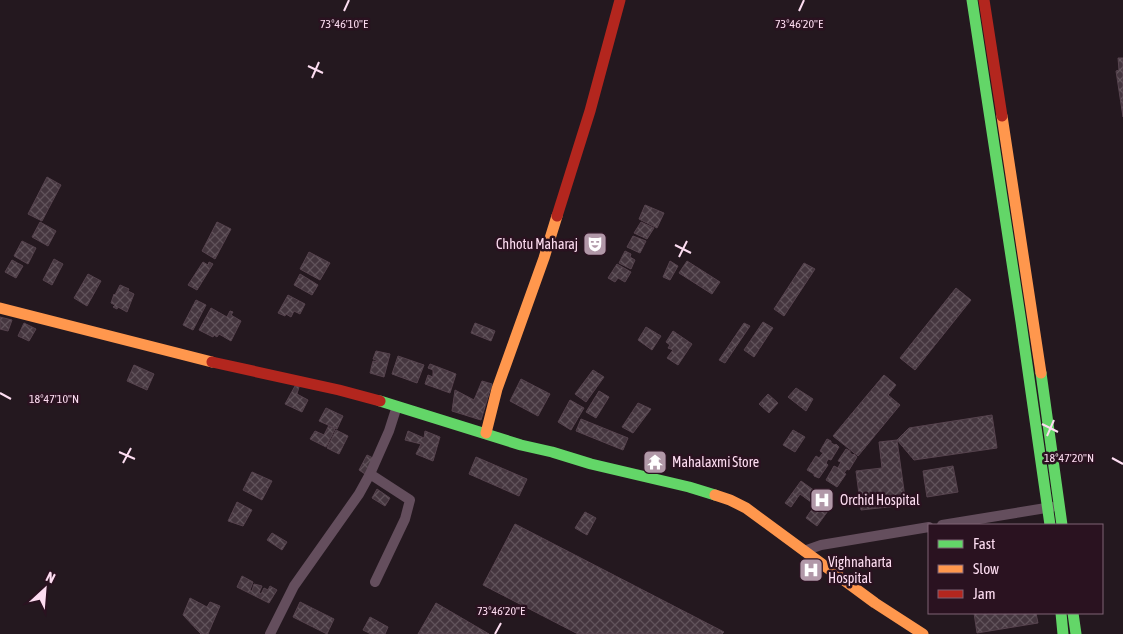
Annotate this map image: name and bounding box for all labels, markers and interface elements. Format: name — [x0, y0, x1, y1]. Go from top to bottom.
text: 73°46'10"E — [320, 17, 368, 31]
text: 73°46'20"E — [775, 17, 823, 31]
theatre icon: Chhotu Maharaj — [582, 231, 608, 257]
place label: Chhotu Maharaj — [496, 236, 578, 252]
text: 18°47'10"N — [29, 392, 79, 406]
temple icon: Mahalaxmi Store — [642, 449, 668, 475]
text: 18°47'20"N — [1044, 451, 1094, 465]
place label: Mahalaxmi Store — [672, 454, 759, 470]
hospital icon: Orchid Hospital — [809, 487, 835, 513]
place label: Orchid Hospital — [840, 492, 920, 508]
legend — [928, 524, 1103, 614]
text: Fast — [973, 535, 995, 552]
place label: Vighnaharta Hospital — [828, 554, 892, 586]
hospital icon: Vighnaharta Hospital — [798, 557, 824, 583]
text: Slow — [973, 560, 999, 577]
north arrow — [20, 564, 70, 614]
text: N — [43, 568, 58, 586]
text: Jam — [973, 585, 996, 602]
text: 73°46'20"E — [477, 604, 525, 618]

